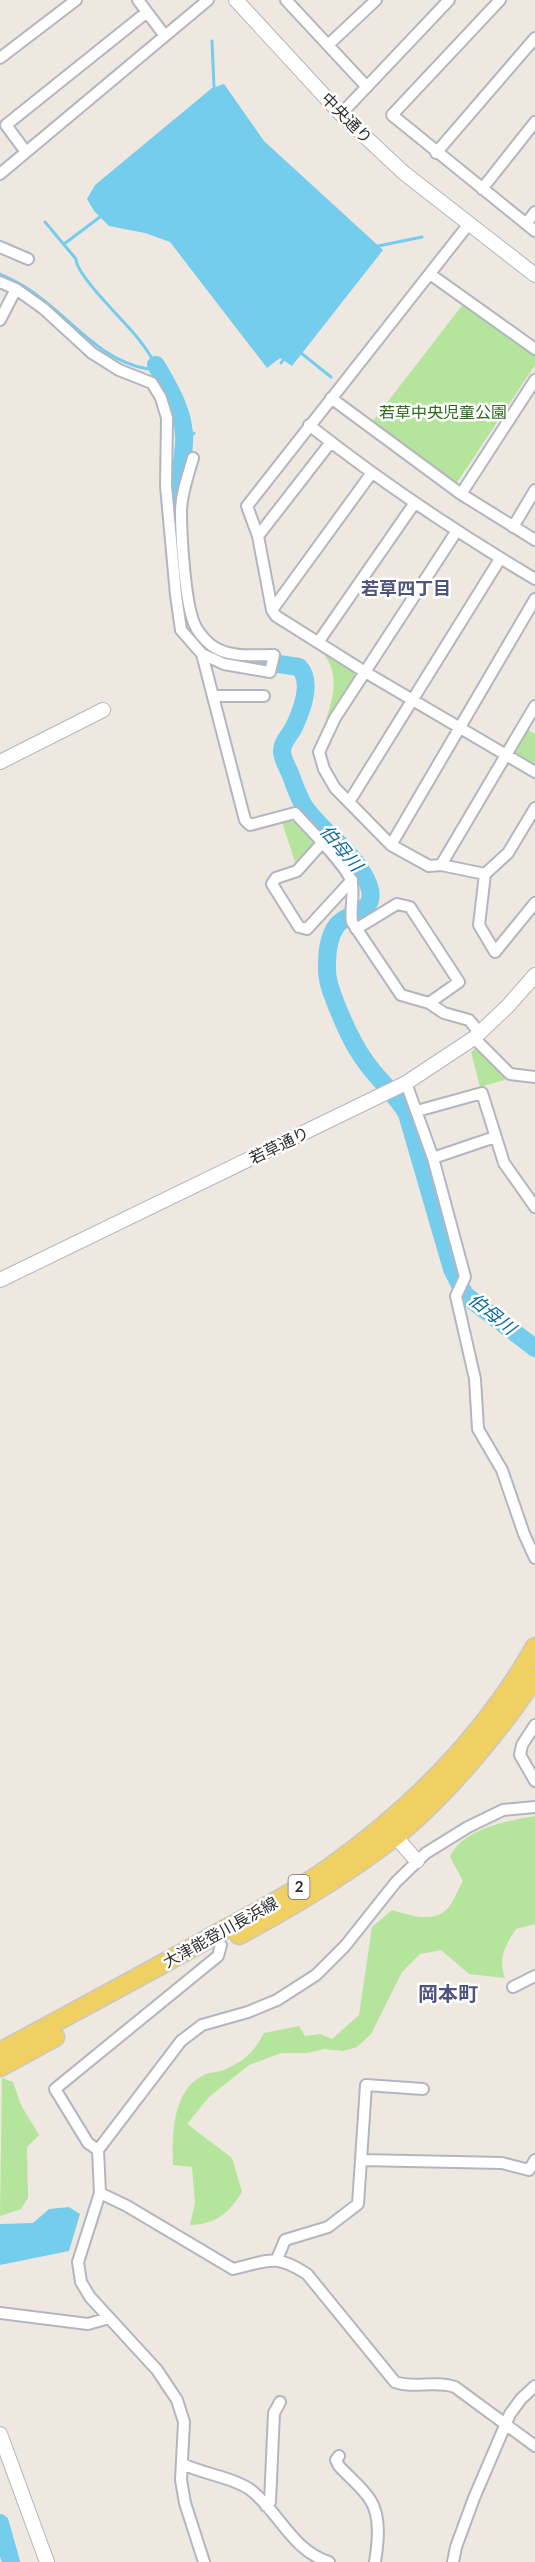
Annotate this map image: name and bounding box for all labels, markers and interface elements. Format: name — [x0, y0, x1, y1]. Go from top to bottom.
street label: 中央通り — [318, 88, 377, 147]
park label: 若草中央児童公園 — [379, 402, 507, 421]
district label: 若草四丁目 — [361, 577, 451, 599]
water label: 伯母川 — [316, 820, 369, 877]
street label: 若草通り — [246, 1122, 312, 1167]
water label: 伯母川 — [465, 1288, 522, 1340]
road number: 2 — [288, 1875, 310, 1899]
street label: 大津能登川長浜線 — [159, 1892, 280, 1971]
district label: 岡本町 — [418, 1981, 478, 2005]

